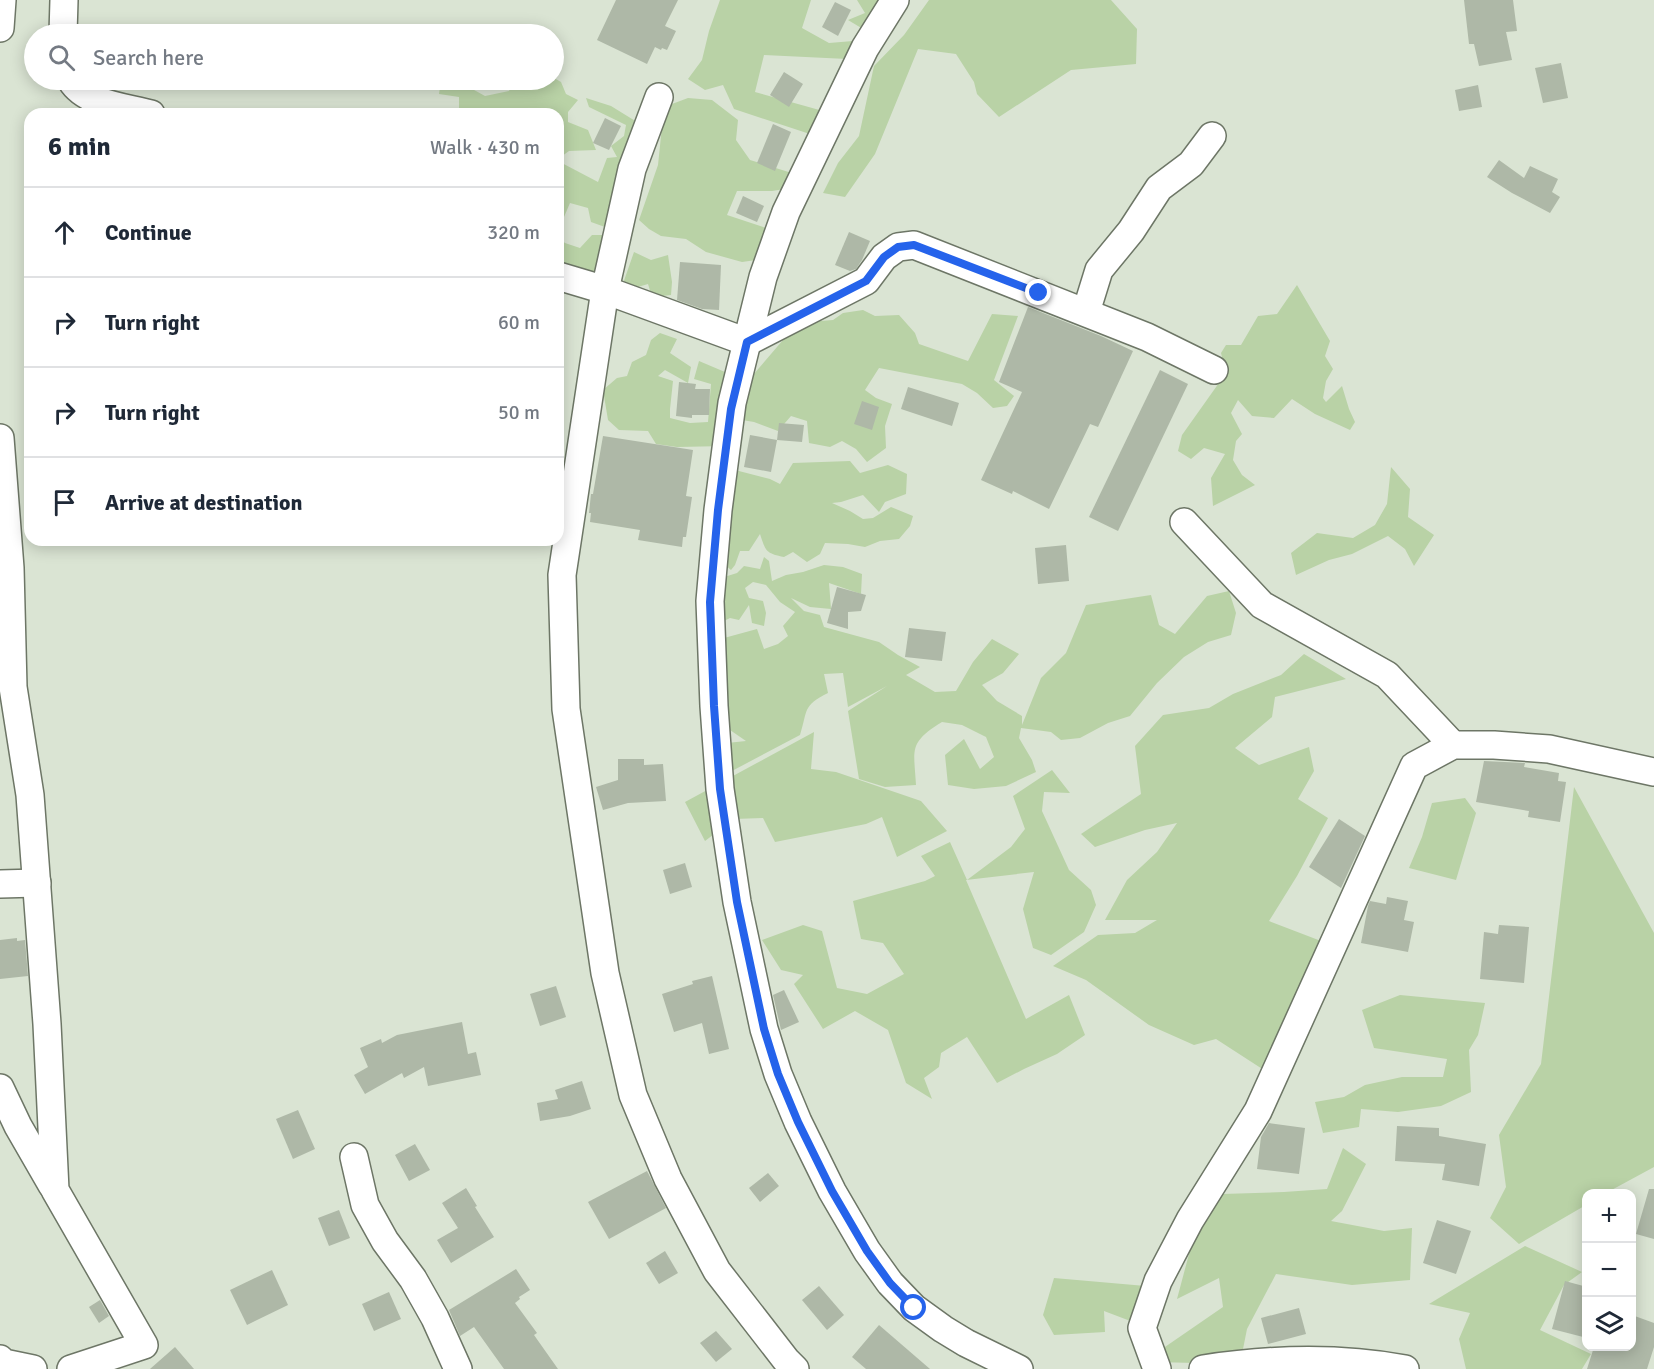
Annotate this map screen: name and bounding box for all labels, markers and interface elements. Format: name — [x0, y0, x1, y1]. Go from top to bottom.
search box — [24, 24, 564, 90]
icon: search — [45, 41, 78, 74]
text: Search here — [93, 44, 204, 71]
text: 6 min — [48, 131, 111, 163]
text: Walk · 430 m — [430, 135, 540, 160]
icon: ahead — [48, 216, 81, 249]
text: Continue — [105, 219, 192, 246]
text: 320 m — [487, 220, 540, 245]
route end — [1025, 279, 1051, 305]
icon: right — [48, 306, 81, 339]
text: Turn right — [105, 309, 200, 336]
text: 60 m — [498, 310, 540, 335]
icon: right — [48, 396, 81, 429]
text: Turn right — [105, 399, 200, 426]
text: 50 m — [498, 400, 540, 425]
icon: arrive — [48, 486, 81, 519]
text: Arrive at destination — [105, 489, 302, 516]
map controls — [1582, 1189, 1636, 1351]
button: + — [1582, 1189, 1636, 1243]
button: − — [1582, 1243, 1636, 1297]
route start — [900, 1294, 926, 1320]
button: layers — [1582, 1297, 1636, 1351]

